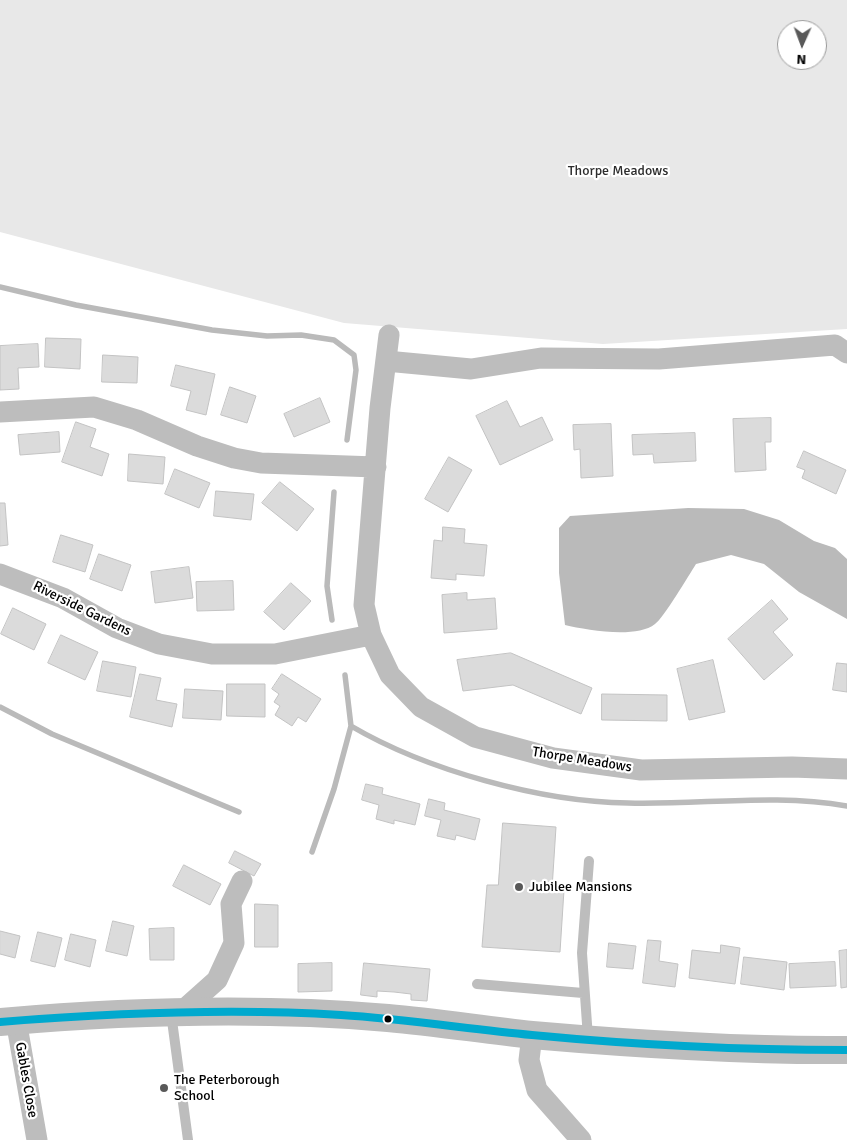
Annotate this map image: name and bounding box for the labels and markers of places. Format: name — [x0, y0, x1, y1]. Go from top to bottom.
place label: Jubilee Mansions — [529, 879, 632, 895]
marker: Jubilee Mansions — [513, 881, 525, 893]
unlabelled marker — [383, 1014, 393, 1024]
place label: The Peterborough School — [174, 1072, 280, 1104]
marker: The Peterborough School — [158, 1082, 170, 1094]

